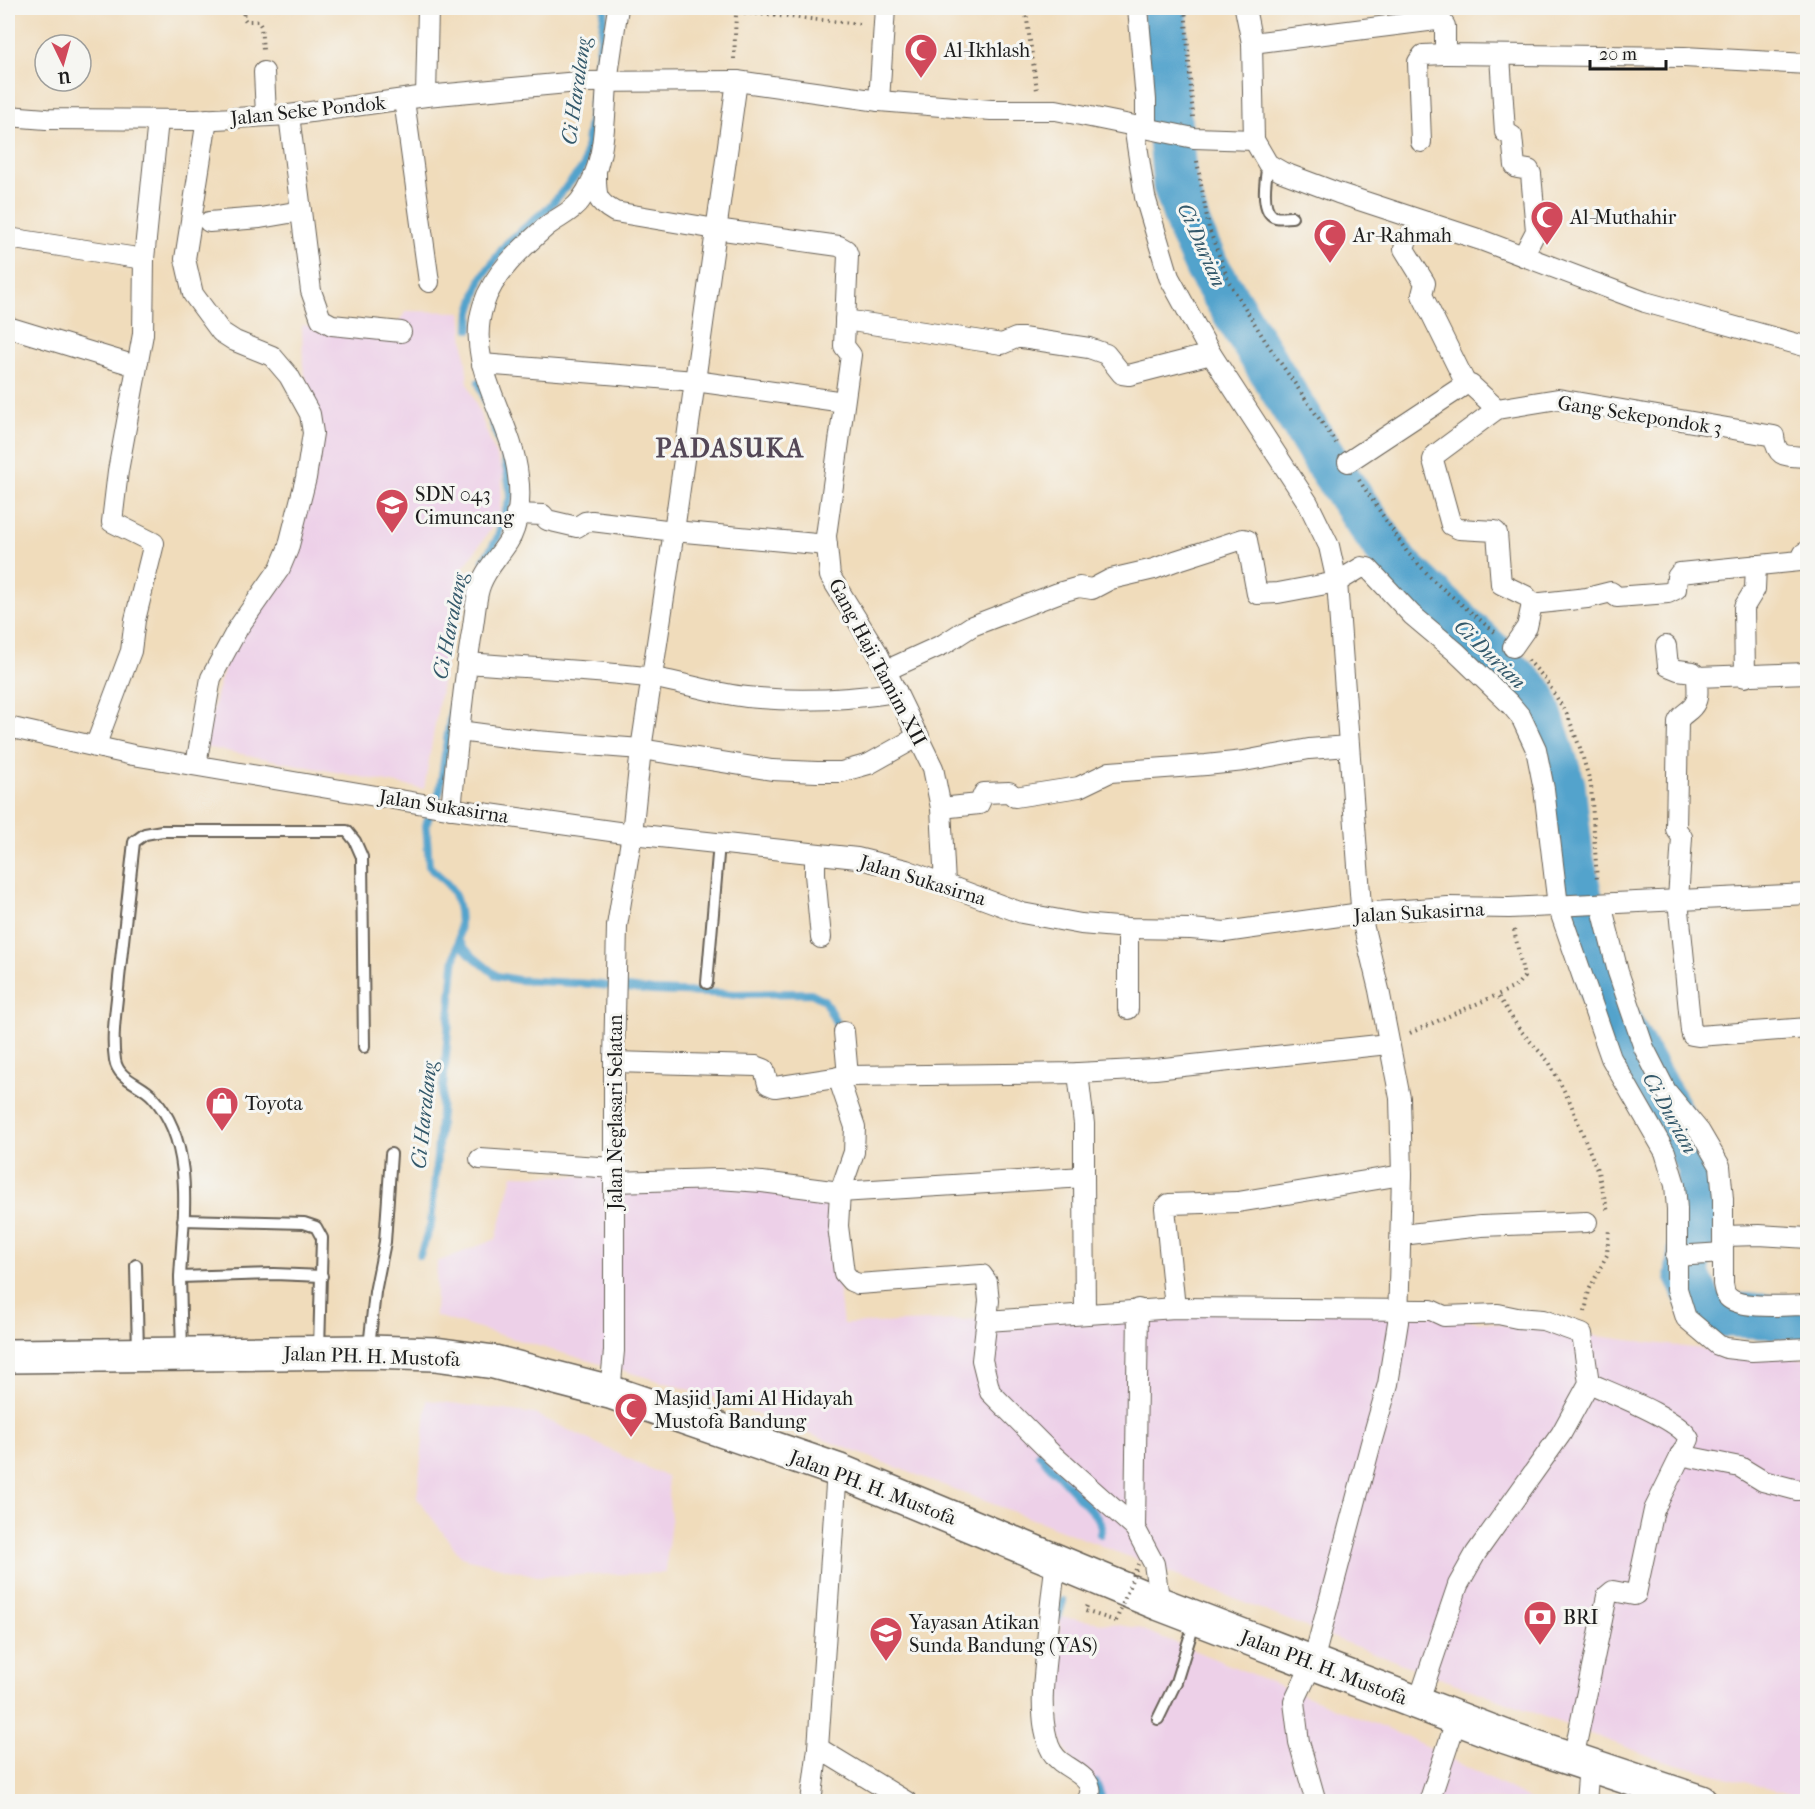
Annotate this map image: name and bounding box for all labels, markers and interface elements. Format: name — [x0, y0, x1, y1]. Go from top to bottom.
mosque icon: Al-Ikhlash — [903, 32, 939, 79]
north arrow — [33, 33, 93, 93]
scale bar — [1590, 33, 1666, 71]
water label: Ci Haralang — [557, 35, 596, 146]
place label: Al-Ikhlash — [943, 39, 1031, 62]
text: 20 m — [1599, 44, 1637, 65]
text: U — [57, 67, 72, 87]
street label: Jalan Seke Pondok — [227, 91, 387, 130]
water label: Ci Durian — [1173, 199, 1231, 291]
mosque icon: Al-Muthahir — [1529, 199, 1565, 246]
place label: Al-Muthahir — [1569, 206, 1677, 229]
mosque icon: Ar-Rahmah — [1312, 217, 1348, 264]
place label: Ar-Rahmah — [1352, 224, 1453, 247]
street label: Gang Sekepondok 3 — [1556, 391, 1724, 440]
district label: PADASUKA — [655, 433, 805, 464]
place label: SDN 043 Cimuncang — [415, 483, 514, 529]
school or university icon: SDN 043 Cimuncang — [374, 487, 410, 534]
water label: Ci Haralang — [428, 570, 472, 681]
street label: Gang Haji Tamim XII — [824, 575, 931, 750]
water label: Ci Durian — [1449, 614, 1531, 694]
street label: Jalan Sukasirna — [376, 785, 511, 828]
street label: Jalan Sukasirna — [855, 850, 989, 911]
street label: Jalan Sukasirna — [1351, 898, 1486, 928]
street label: Jalan Neglasari Selatan — [604, 1014, 627, 1212]
water label: Ci Haralang — [406, 1059, 442, 1170]
water label: Ci Durian — [1638, 1068, 1702, 1158]
shop icon: Toyota — [204, 1085, 240, 1132]
place label: Toyota — [245, 1092, 304, 1115]
street label: Jalan PH. H. Mustofa — [281, 1342, 461, 1371]
place label: Masjid Jami Al Hidayah Mustofa Bandung — [654, 1387, 854, 1433]
mosque icon: Masjid Jami Al Hidayah Mustofa Bandung — [613, 1391, 649, 1438]
street label: Jalan PH. H. Mustofa — [784, 1444, 960, 1530]
bank icon: BRI — [1522, 1599, 1558, 1646]
place label: BRI — [1563, 1606, 1598, 1629]
place label: Yayasan Atikan Sunda Bandung (YAS) — [908, 1611, 1098, 1657]
school or university icon: Yayasan Atikan Sunda Bandung (YAS) — [868, 1615, 904, 1662]
street label: Jalan PH. H. Mustofa — [1235, 1624, 1411, 1710]

